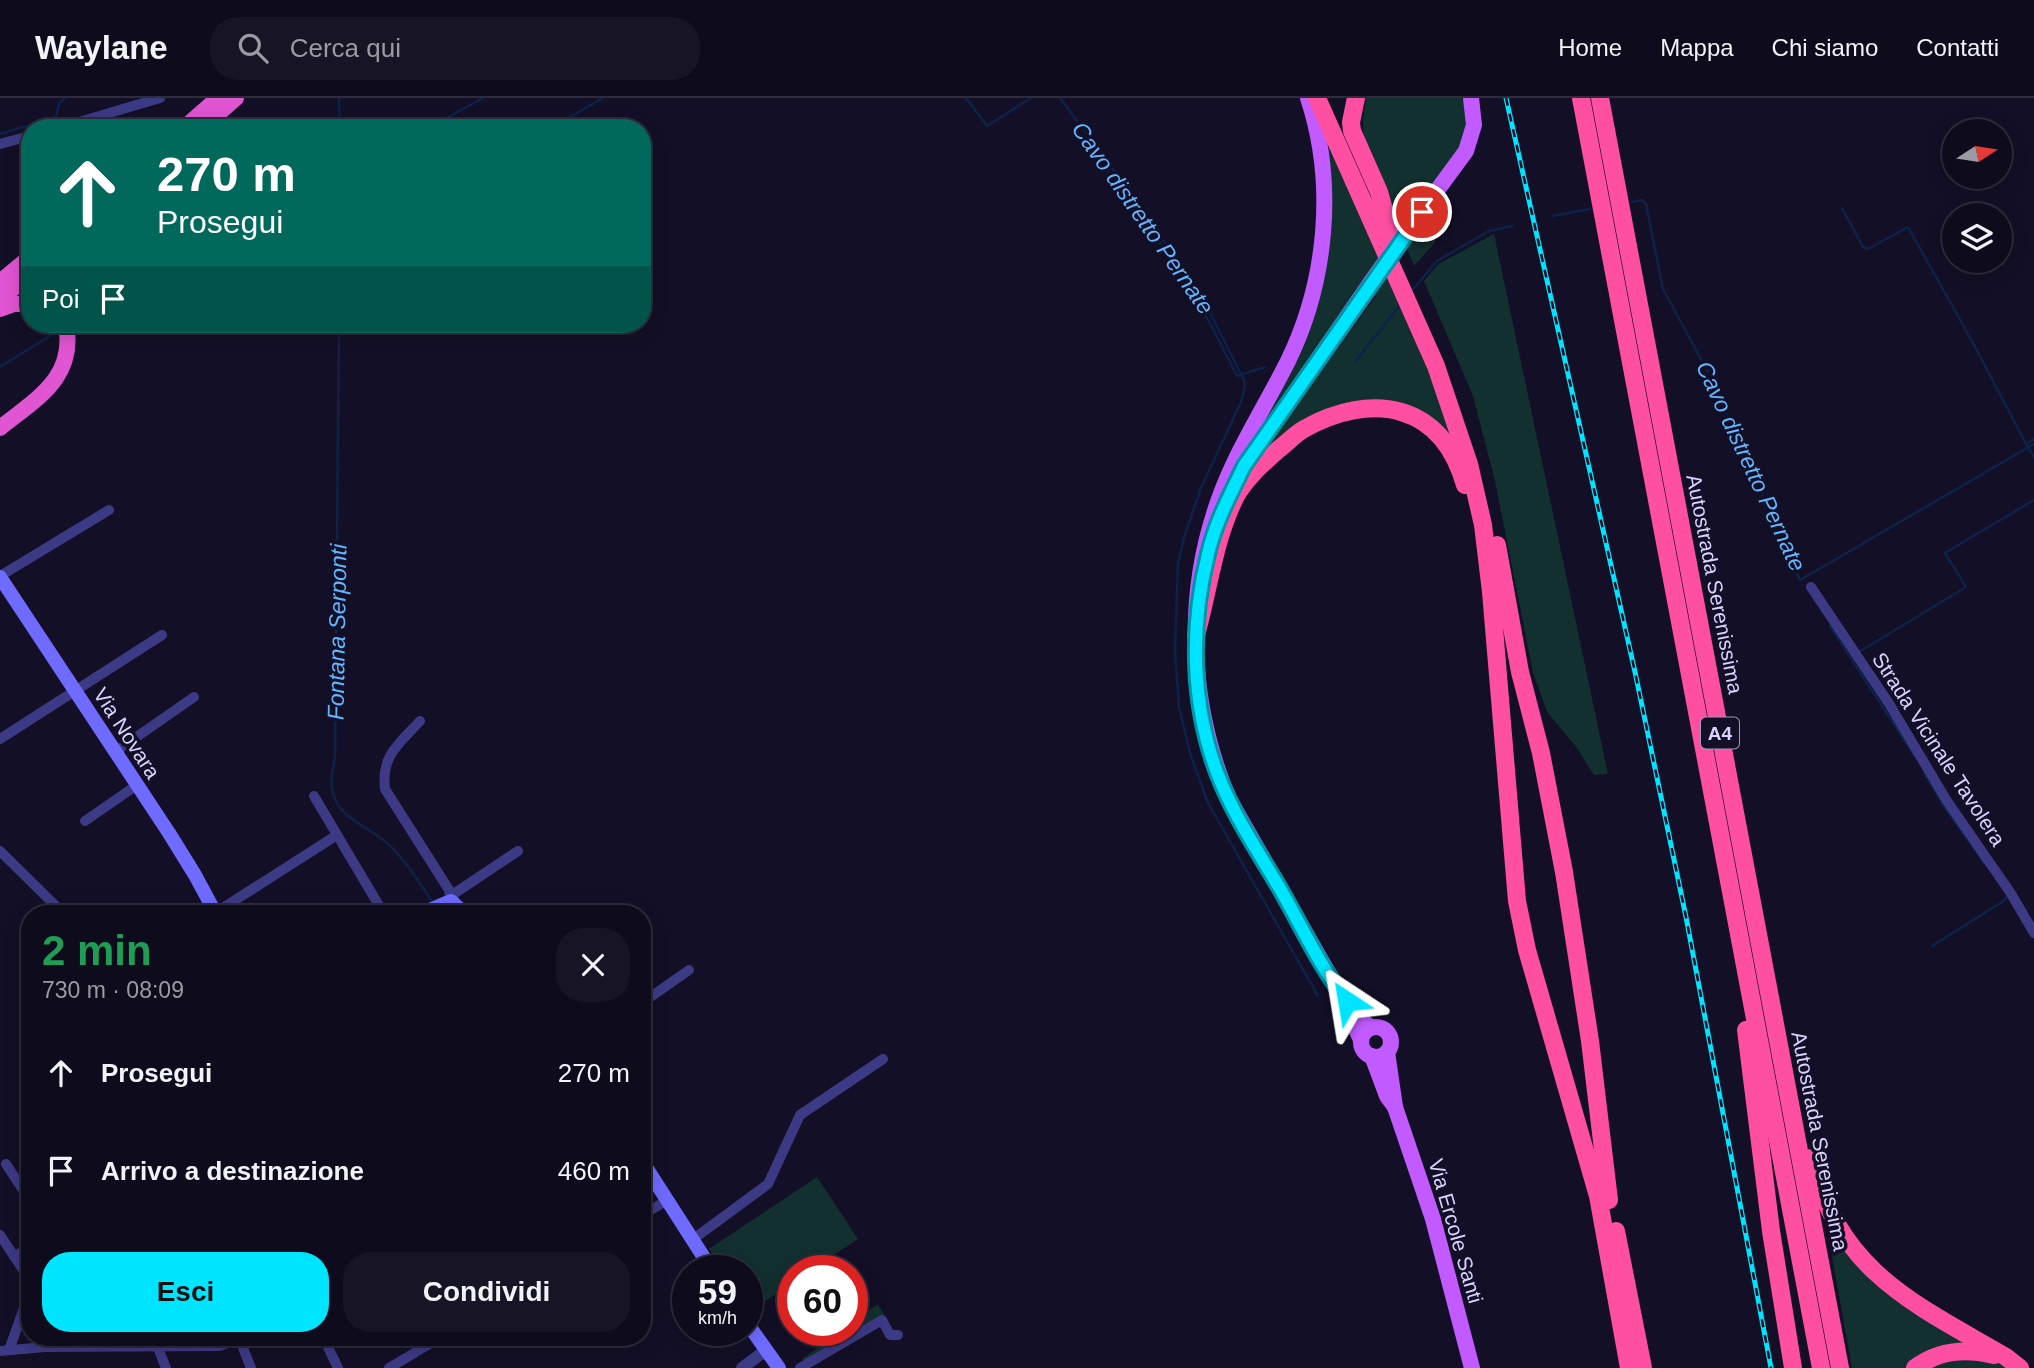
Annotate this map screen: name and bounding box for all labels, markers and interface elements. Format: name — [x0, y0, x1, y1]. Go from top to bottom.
search box — [210, 17, 700, 80]
text: Waylane — [35, 29, 168, 66]
icon: search — [234, 29, 272, 67]
text: Cerca qui — [290, 33, 401, 63]
text: Home — [1558, 34, 1622, 61]
text: Mappa — [1660, 34, 1734, 61]
text: Chi siamo — [1772, 34, 1878, 61]
text: Contatti — [1916, 34, 1999, 61]
water label: Cavo distretto Pernate — [1067, 117, 1219, 319]
north arrow — [1942, 119, 2012, 189]
map controls — [1942, 119, 2012, 273]
icon: ahead — [42, 147, 133, 238]
text: 270 m — [157, 147, 296, 201]
pin — [1392, 182, 1452, 242]
icon: arrive — [1403, 193, 1441, 231]
button: layers — [1942, 203, 2012, 273]
text: Prosegui — [157, 204, 283, 240]
icon: arrive — [94, 280, 132, 318]
text: Poi — [42, 284, 80, 314]
water label: Cavo distretto Pernate — [1691, 357, 1811, 575]
street label: Autostrada Serenissima — [1682, 472, 1748, 696]
water label: Fontana Serponti — [322, 543, 352, 720]
street label: Strada Vicinale Tavolera — [1868, 648, 2010, 850]
street label: Via Novara — [89, 683, 165, 783]
road number: A4 — [1701, 718, 1739, 748]
text: 2 min — [42, 927, 152, 974]
button: close — [556, 928, 630, 1002]
position arrow — [1310, 964, 1384, 1038]
text: 730 m · 08:09 — [42, 977, 184, 1003]
street label: Autostrada Serenissima — [1787, 1029, 1853, 1253]
icon: ahead — [42, 1054, 80, 1092]
text: Prosegui — [101, 1058, 212, 1088]
text: 270 m — [558, 1058, 630, 1088]
icon: arrive — [42, 1152, 80, 1190]
text: Arrivo a destinazione — [101, 1156, 364, 1186]
text: 460 m — [558, 1156, 630, 1186]
street label: Via Ercole Santi — [1424, 1156, 1488, 1306]
button: Esci — [42, 1252, 329, 1332]
button: Condividi — [343, 1252, 630, 1332]
speed limit sign: 60 — [777, 1255, 868, 1346]
text: 59 — [698, 1272, 737, 1311]
text: km/h — [698, 1308, 737, 1328]

